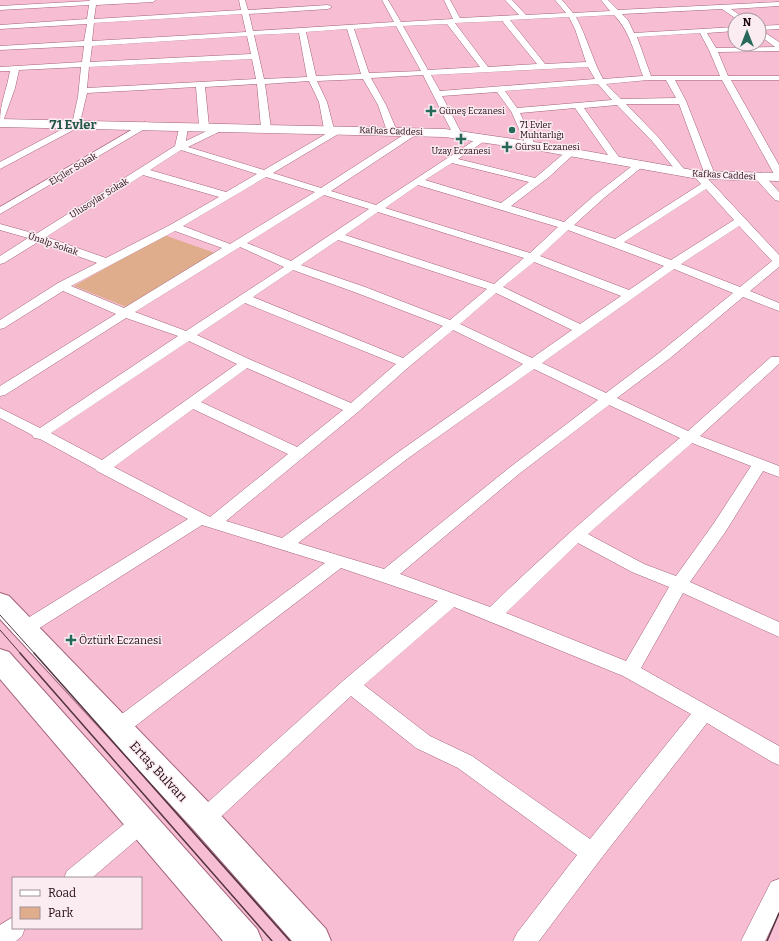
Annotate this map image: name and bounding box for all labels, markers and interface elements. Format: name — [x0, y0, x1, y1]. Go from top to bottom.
north arrow — [727, 12, 767, 52]
text: N — [743, 16, 752, 29]
marker: Güneş Eczanesi — [426, 106, 436, 116]
place label: Güneş Eczanesi — [439, 106, 505, 116]
district label: 71 Evler — [49, 117, 97, 132]
place label: 71 Evler Muhtarlığı — [520, 120, 564, 140]
street label: Kafkas Caddesi — [359, 125, 423, 137]
marker: 71 Evler Muhtarlığı — [507, 125, 517, 135]
marker: Uzay Eczanesi — [456, 134, 466, 144]
marker: Gürsu Eczanesi — [502, 142, 512, 152]
place label: Gürsu Eczanesi — [515, 142, 580, 152]
place label: Uzay Eczanesi — [431, 146, 491, 156]
street label: Elçiler Sokak — [47, 150, 99, 187]
street label: Kafkas Caddesi — [692, 168, 756, 182]
street label: Ulusoylar Sokak — [68, 175, 131, 220]
street label: Ünalp Sokak — [27, 231, 80, 258]
place label: Öztürk Eczanesi — [79, 634, 162, 647]
marker: Öztürk Eczanesi — [66, 635, 76, 645]
street label: Ertaş Bulvarı — [127, 738, 191, 805]
legend — [12, 877, 142, 929]
text: Road — [48, 886, 76, 900]
text: Park — [48, 906, 74, 920]

